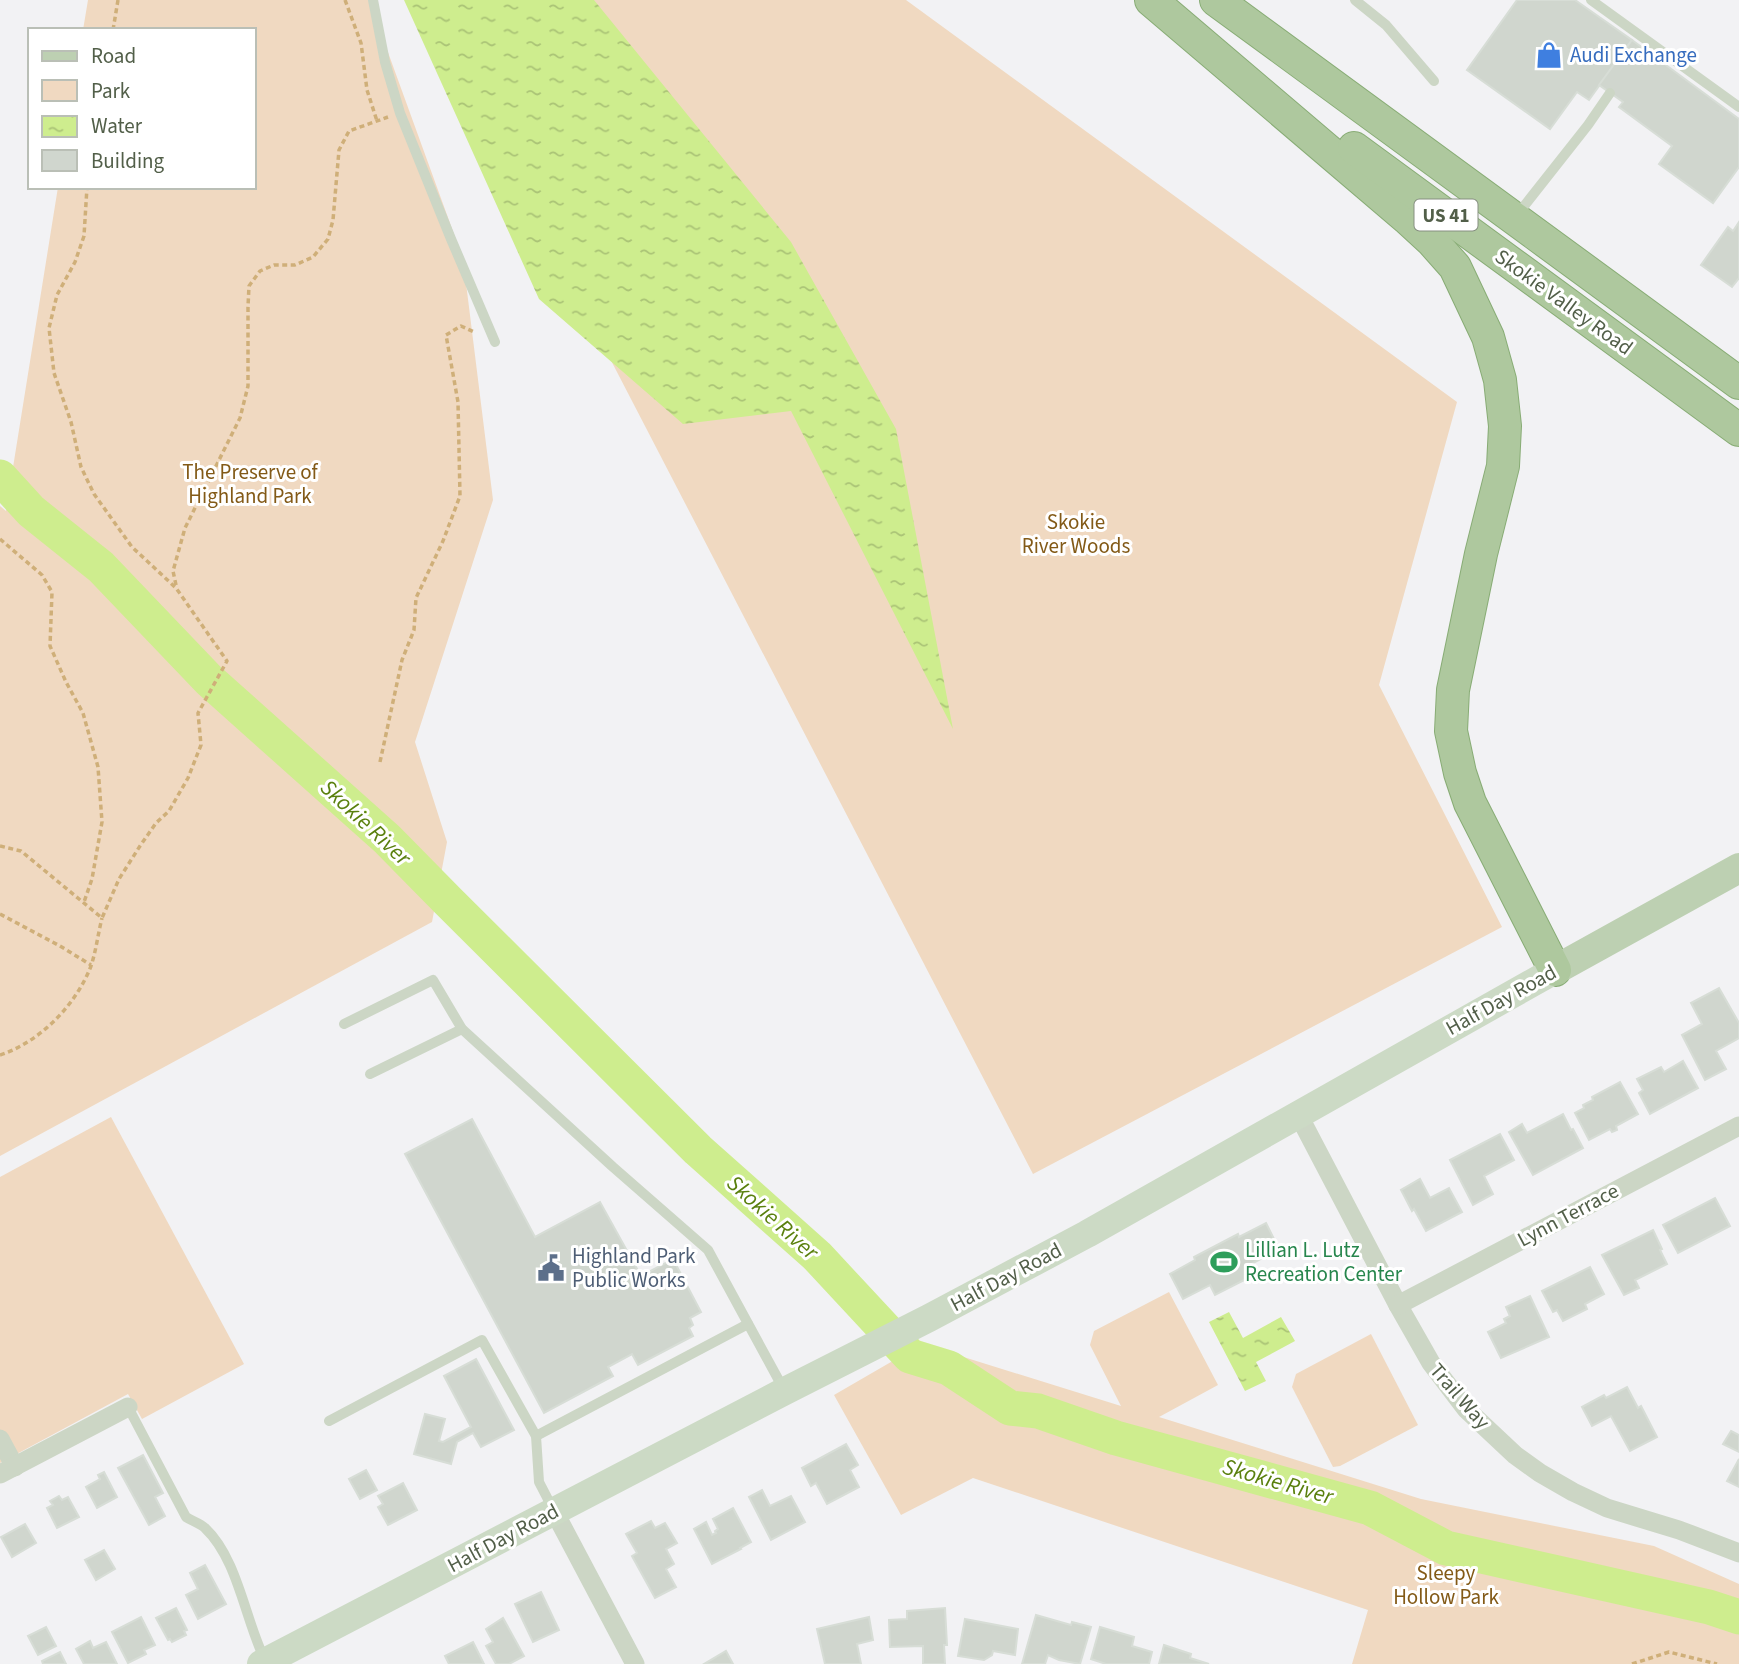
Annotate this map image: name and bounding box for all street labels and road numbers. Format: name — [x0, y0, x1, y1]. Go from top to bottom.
road number: US 41 — [1414, 200, 1478, 230]
street label: Skokie Valley Road — [1489, 242, 1639, 362]
street label: Half Day Road — [1440, 957, 1562, 1043]
street label: Lynn Terrace — [1512, 1176, 1624, 1254]
street label: Half Day Road — [945, 1235, 1067, 1319]
street label: Trail Way — [1423, 1356, 1497, 1436]
street label: Half Day Road — [442, 1496, 564, 1580]

